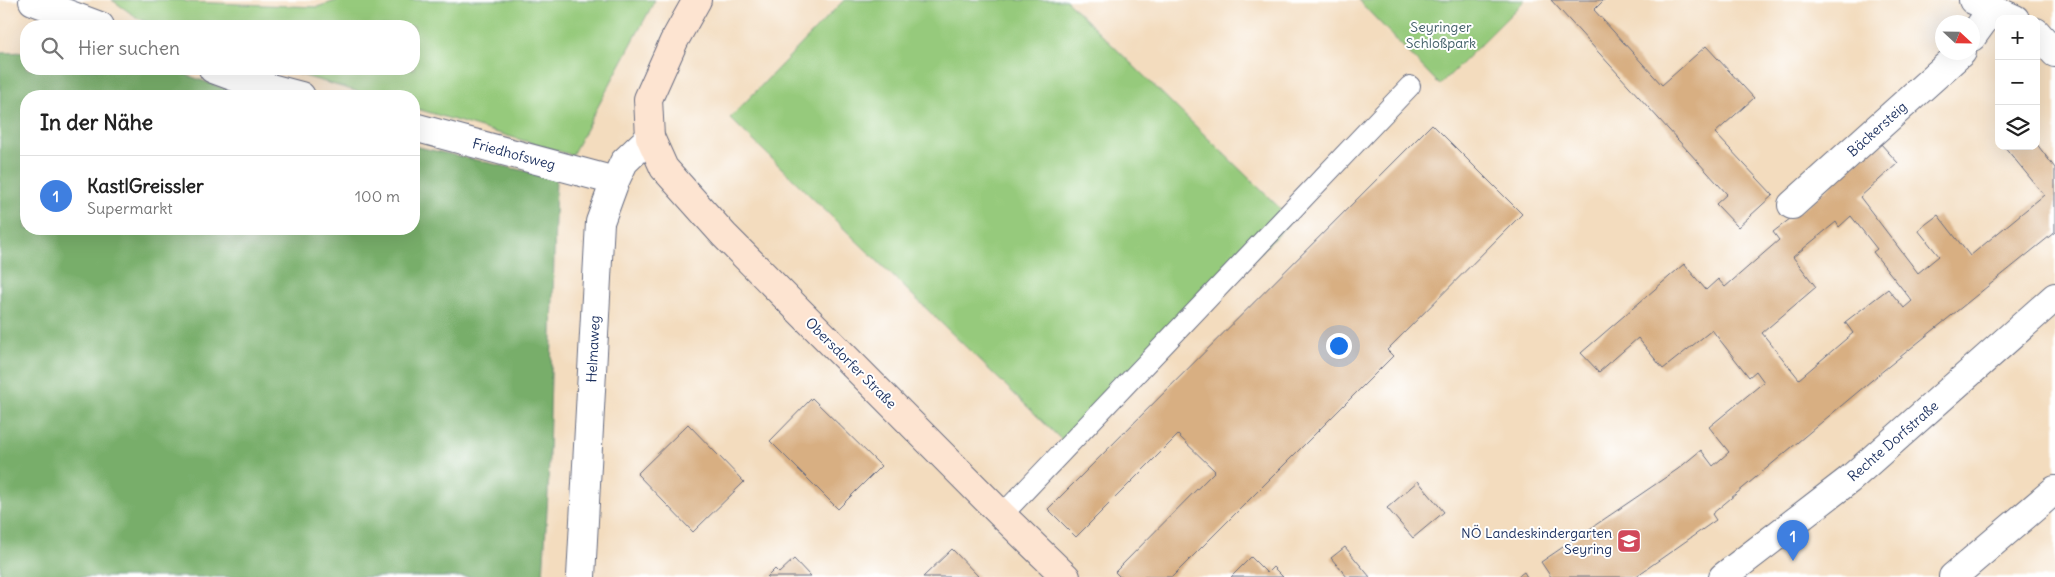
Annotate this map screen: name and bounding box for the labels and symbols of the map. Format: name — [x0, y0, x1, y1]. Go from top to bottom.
north arrow — [1935, 15, 1980, 60]
park label: Seyringer Schloßpark — [1406, 18, 1476, 52]
street label: Bäckersteig — [1844, 98, 1910, 160]
street label: Friedhofsweg — [471, 134, 557, 174]
street label: Obersdorfer Straße — [802, 314, 900, 412]
street label: Helmaweg — [582, 315, 604, 383]
your location — [1326, 333, 1352, 359]
street label: Rechte Dorfstraße — [1844, 397, 1942, 485]
pin: 1 — [1777, 520, 1809, 561]
place label: NÖ Landeskindergarten Seyring — [1461, 524, 1612, 558]
school or university icon: NÖ Landeskindergarten Seyring — [1616, 528, 1642, 554]

